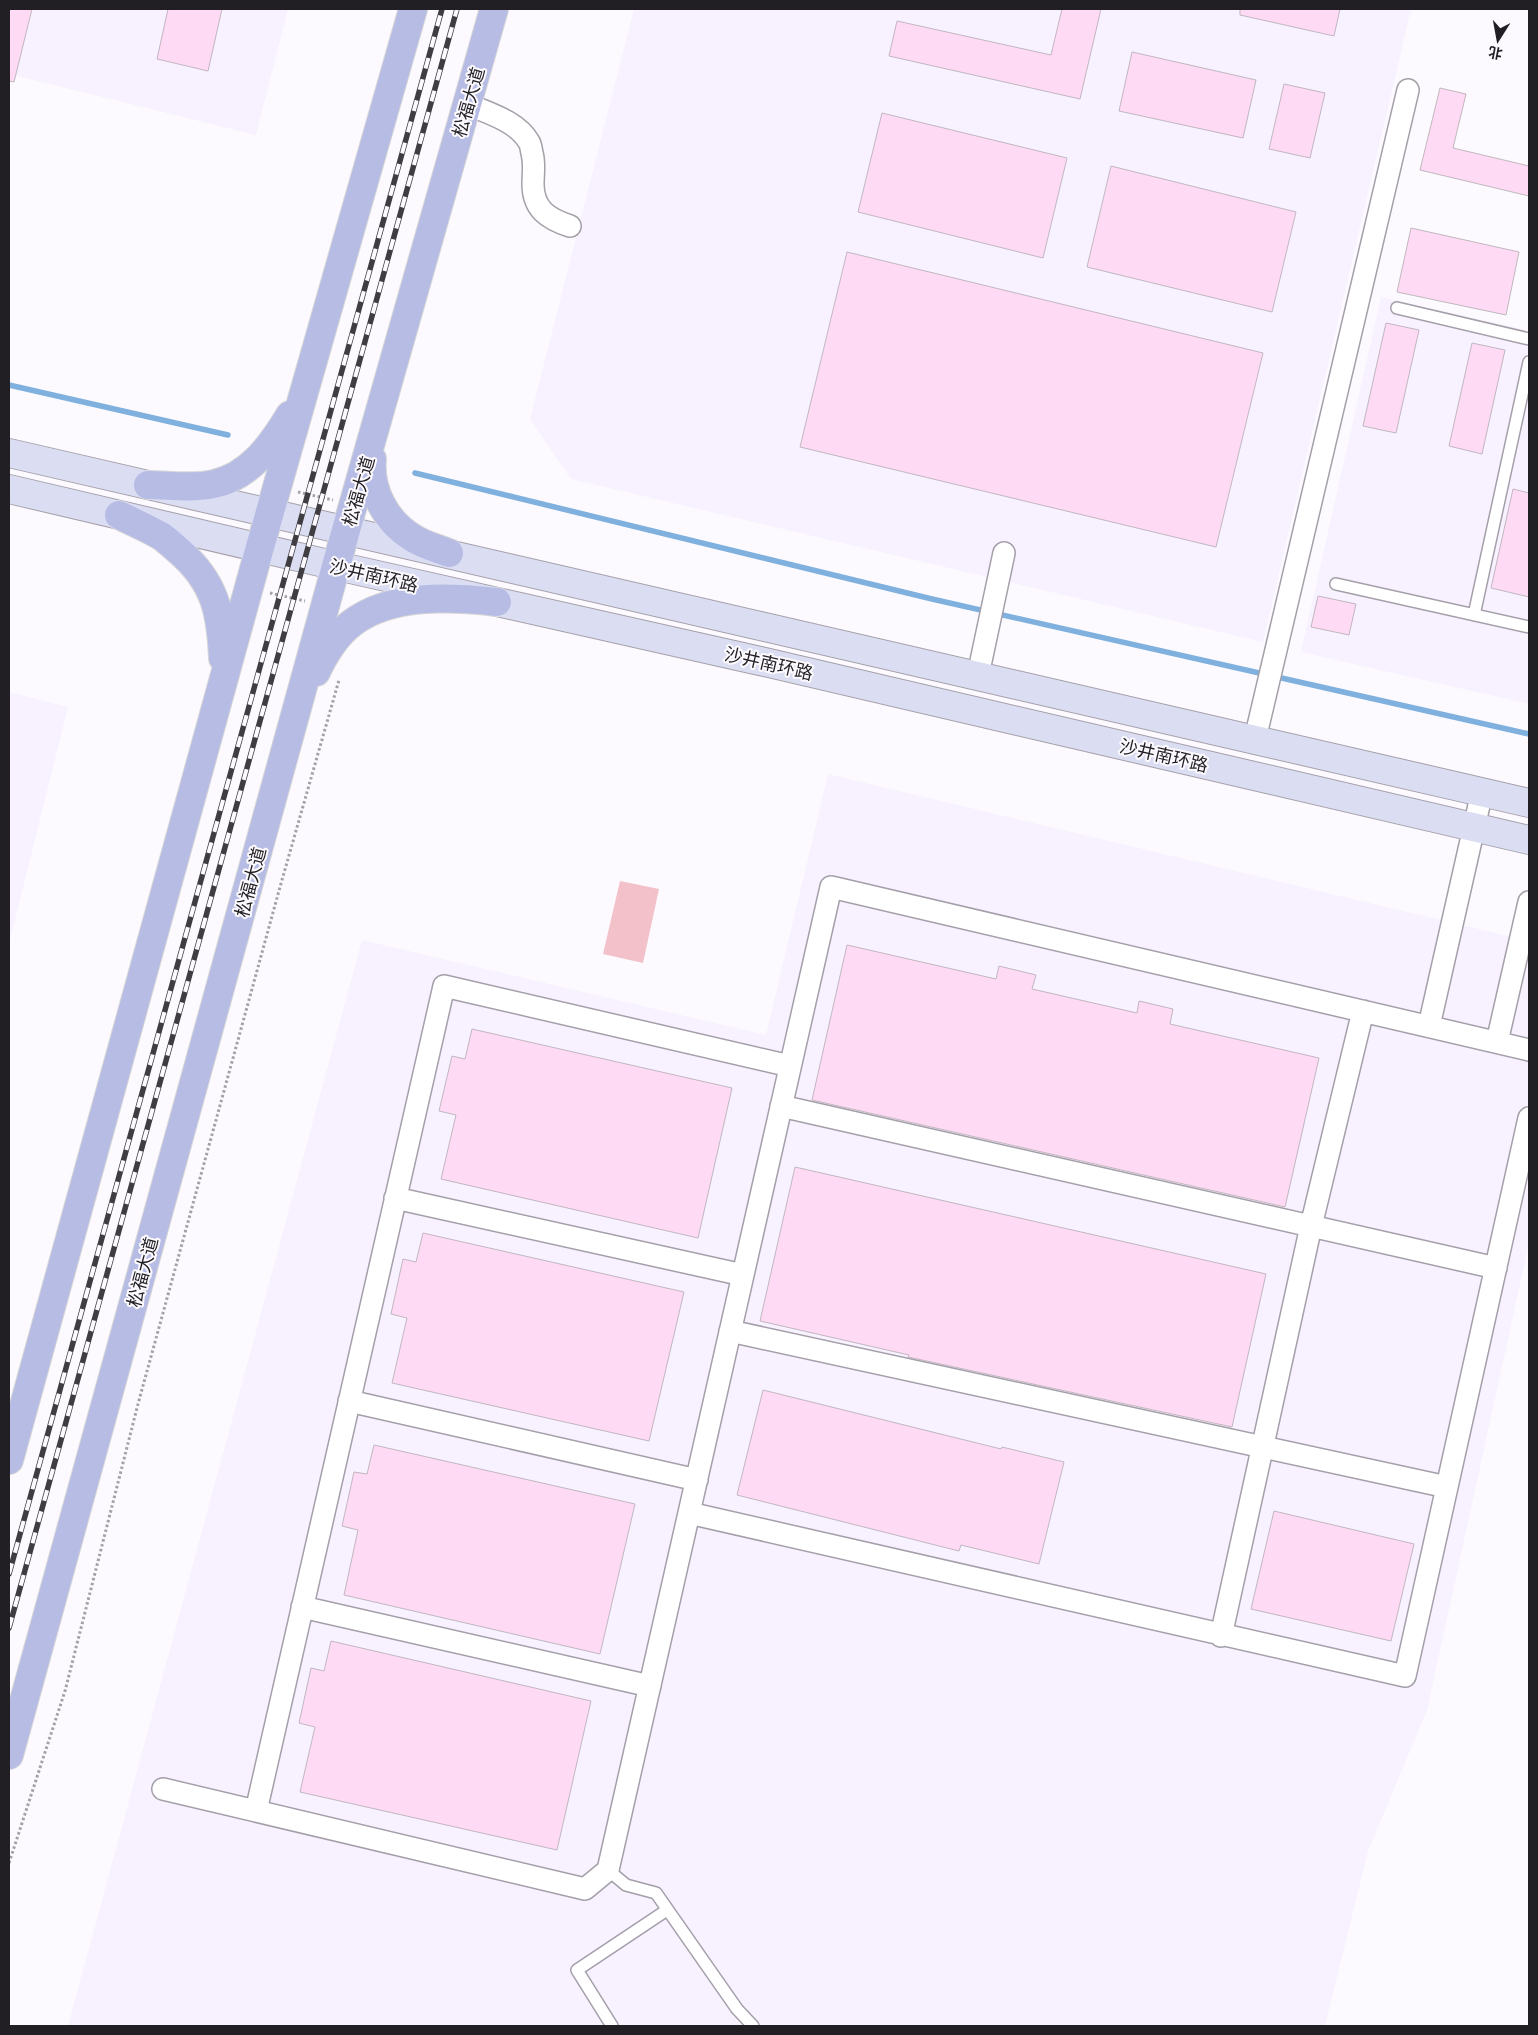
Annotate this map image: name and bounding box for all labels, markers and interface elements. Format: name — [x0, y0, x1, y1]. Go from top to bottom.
north arrow — [1473, 15, 1523, 65]
text: 北 — [1487, 44, 1504, 62]
street label: 松福大道 — [448, 65, 488, 139]
street label: 松福大道 — [338, 454, 378, 528]
street label: 沙井南环路 — [328, 555, 420, 595]
street label: 沙井南环路 — [723, 643, 815, 683]
street label: 沙井南环路 — [1118, 735, 1210, 775]
street label: 松福大道 — [231, 845, 269, 919]
street label: 松福大道 — [123, 1235, 161, 1309]

